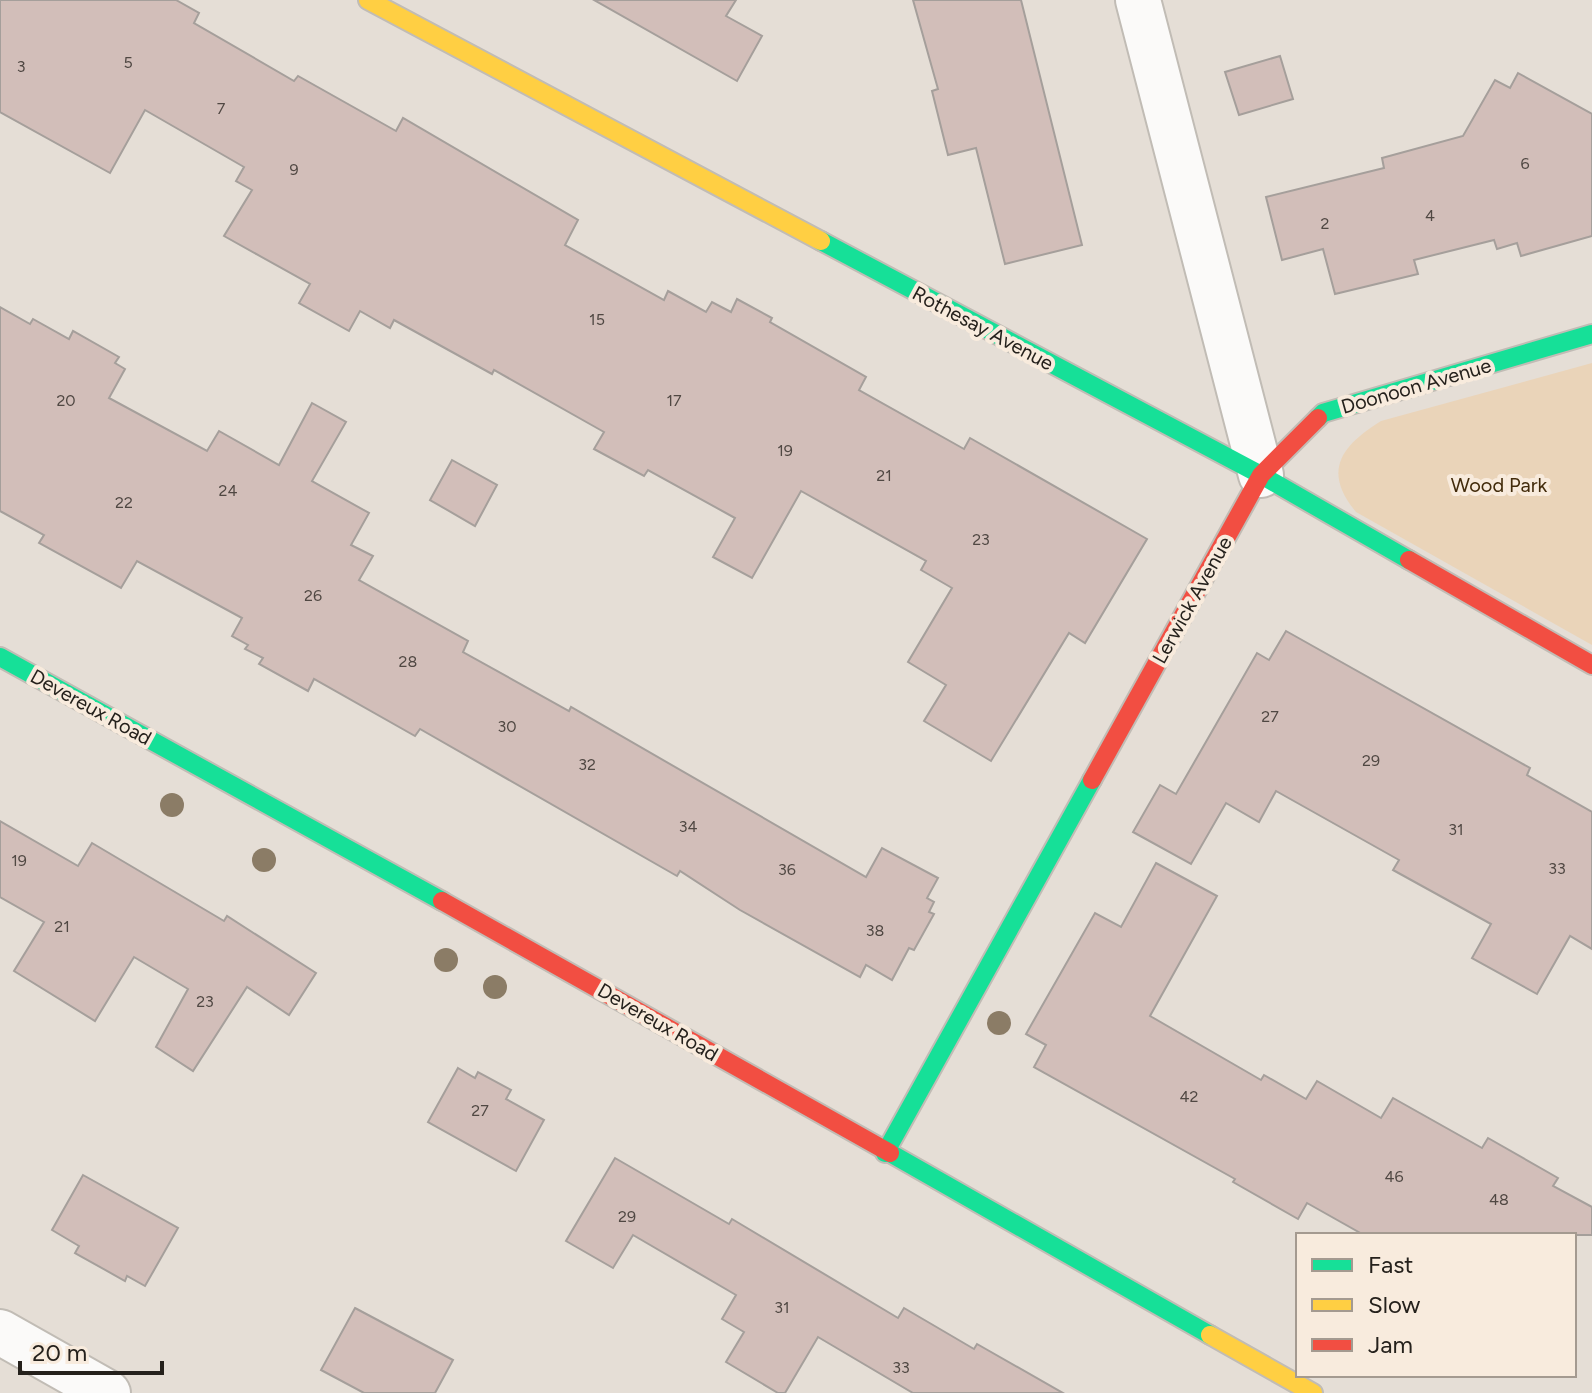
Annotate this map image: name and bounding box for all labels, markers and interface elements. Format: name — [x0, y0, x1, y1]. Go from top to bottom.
house number: 5 — [123, 53, 133, 72]
house number: 3 — [17, 57, 25, 76]
house number: 7 — [217, 99, 226, 118]
house number: 6 — [1520, 154, 1530, 173]
house number: 9 — [289, 160, 299, 179]
house number: 4 — [1425, 206, 1435, 225]
house number: 2 — [1321, 214, 1329, 233]
street label: Rothesay Avenue — [908, 281, 1058, 375]
house number: 15 — [589, 310, 605, 329]
street label: Doonoon Avenue — [1338, 353, 1494, 419]
house number: 20 — [56, 391, 76, 410]
house number: 17 — [666, 391, 682, 410]
house number: 19 — [777, 441, 793, 460]
house number: 21 — [876, 466, 892, 485]
park label: Wood Park — [1451, 473, 1547, 497]
house number: 24 — [219, 481, 237, 500]
house number: 22 — [115, 493, 133, 512]
house number: 23 — [972, 530, 990, 549]
street label: Lerwick Avenue — [1147, 532, 1237, 668]
house number: 26 — [304, 586, 322, 605]
house number: 28 — [399, 652, 417, 671]
street label: Devereux Road — [26, 664, 156, 750]
house number: 27 — [1261, 707, 1279, 726]
house number: 30 — [498, 717, 516, 736]
house number: 29 — [1362, 751, 1380, 770]
house number: 32 — [578, 755, 596, 774]
house number: 34 — [679, 817, 697, 836]
house number: 31 — [1448, 820, 1464, 839]
house number: 19 — [11, 851, 27, 870]
house number: 33 — [1548, 859, 1566, 878]
house number: 36 — [778, 860, 796, 879]
house number: 21 — [54, 917, 70, 936]
house number: 38 — [866, 921, 884, 940]
street label: Devereux Road — [594, 978, 722, 1066]
house number: 23 — [196, 992, 214, 1011]
house number: 42 — [1180, 1087, 1198, 1106]
house number: 27 — [471, 1101, 489, 1120]
house number: 46 — [1385, 1167, 1404, 1186]
house number: 48 — [1489, 1190, 1509, 1209]
house number: 29 — [618, 1207, 636, 1226]
legend — [1296, 1233, 1576, 1377]
text: Fast — [1368, 1250, 1413, 1279]
text: Slow — [1368, 1290, 1421, 1319]
house number: 31 — [774, 1298, 790, 1317]
scale bar — [20, 1325, 162, 1375]
text: Jam — [1368, 1330, 1413, 1359]
text: 20 m — [32, 1338, 87, 1367]
house number: 33 — [892, 1358, 910, 1377]

